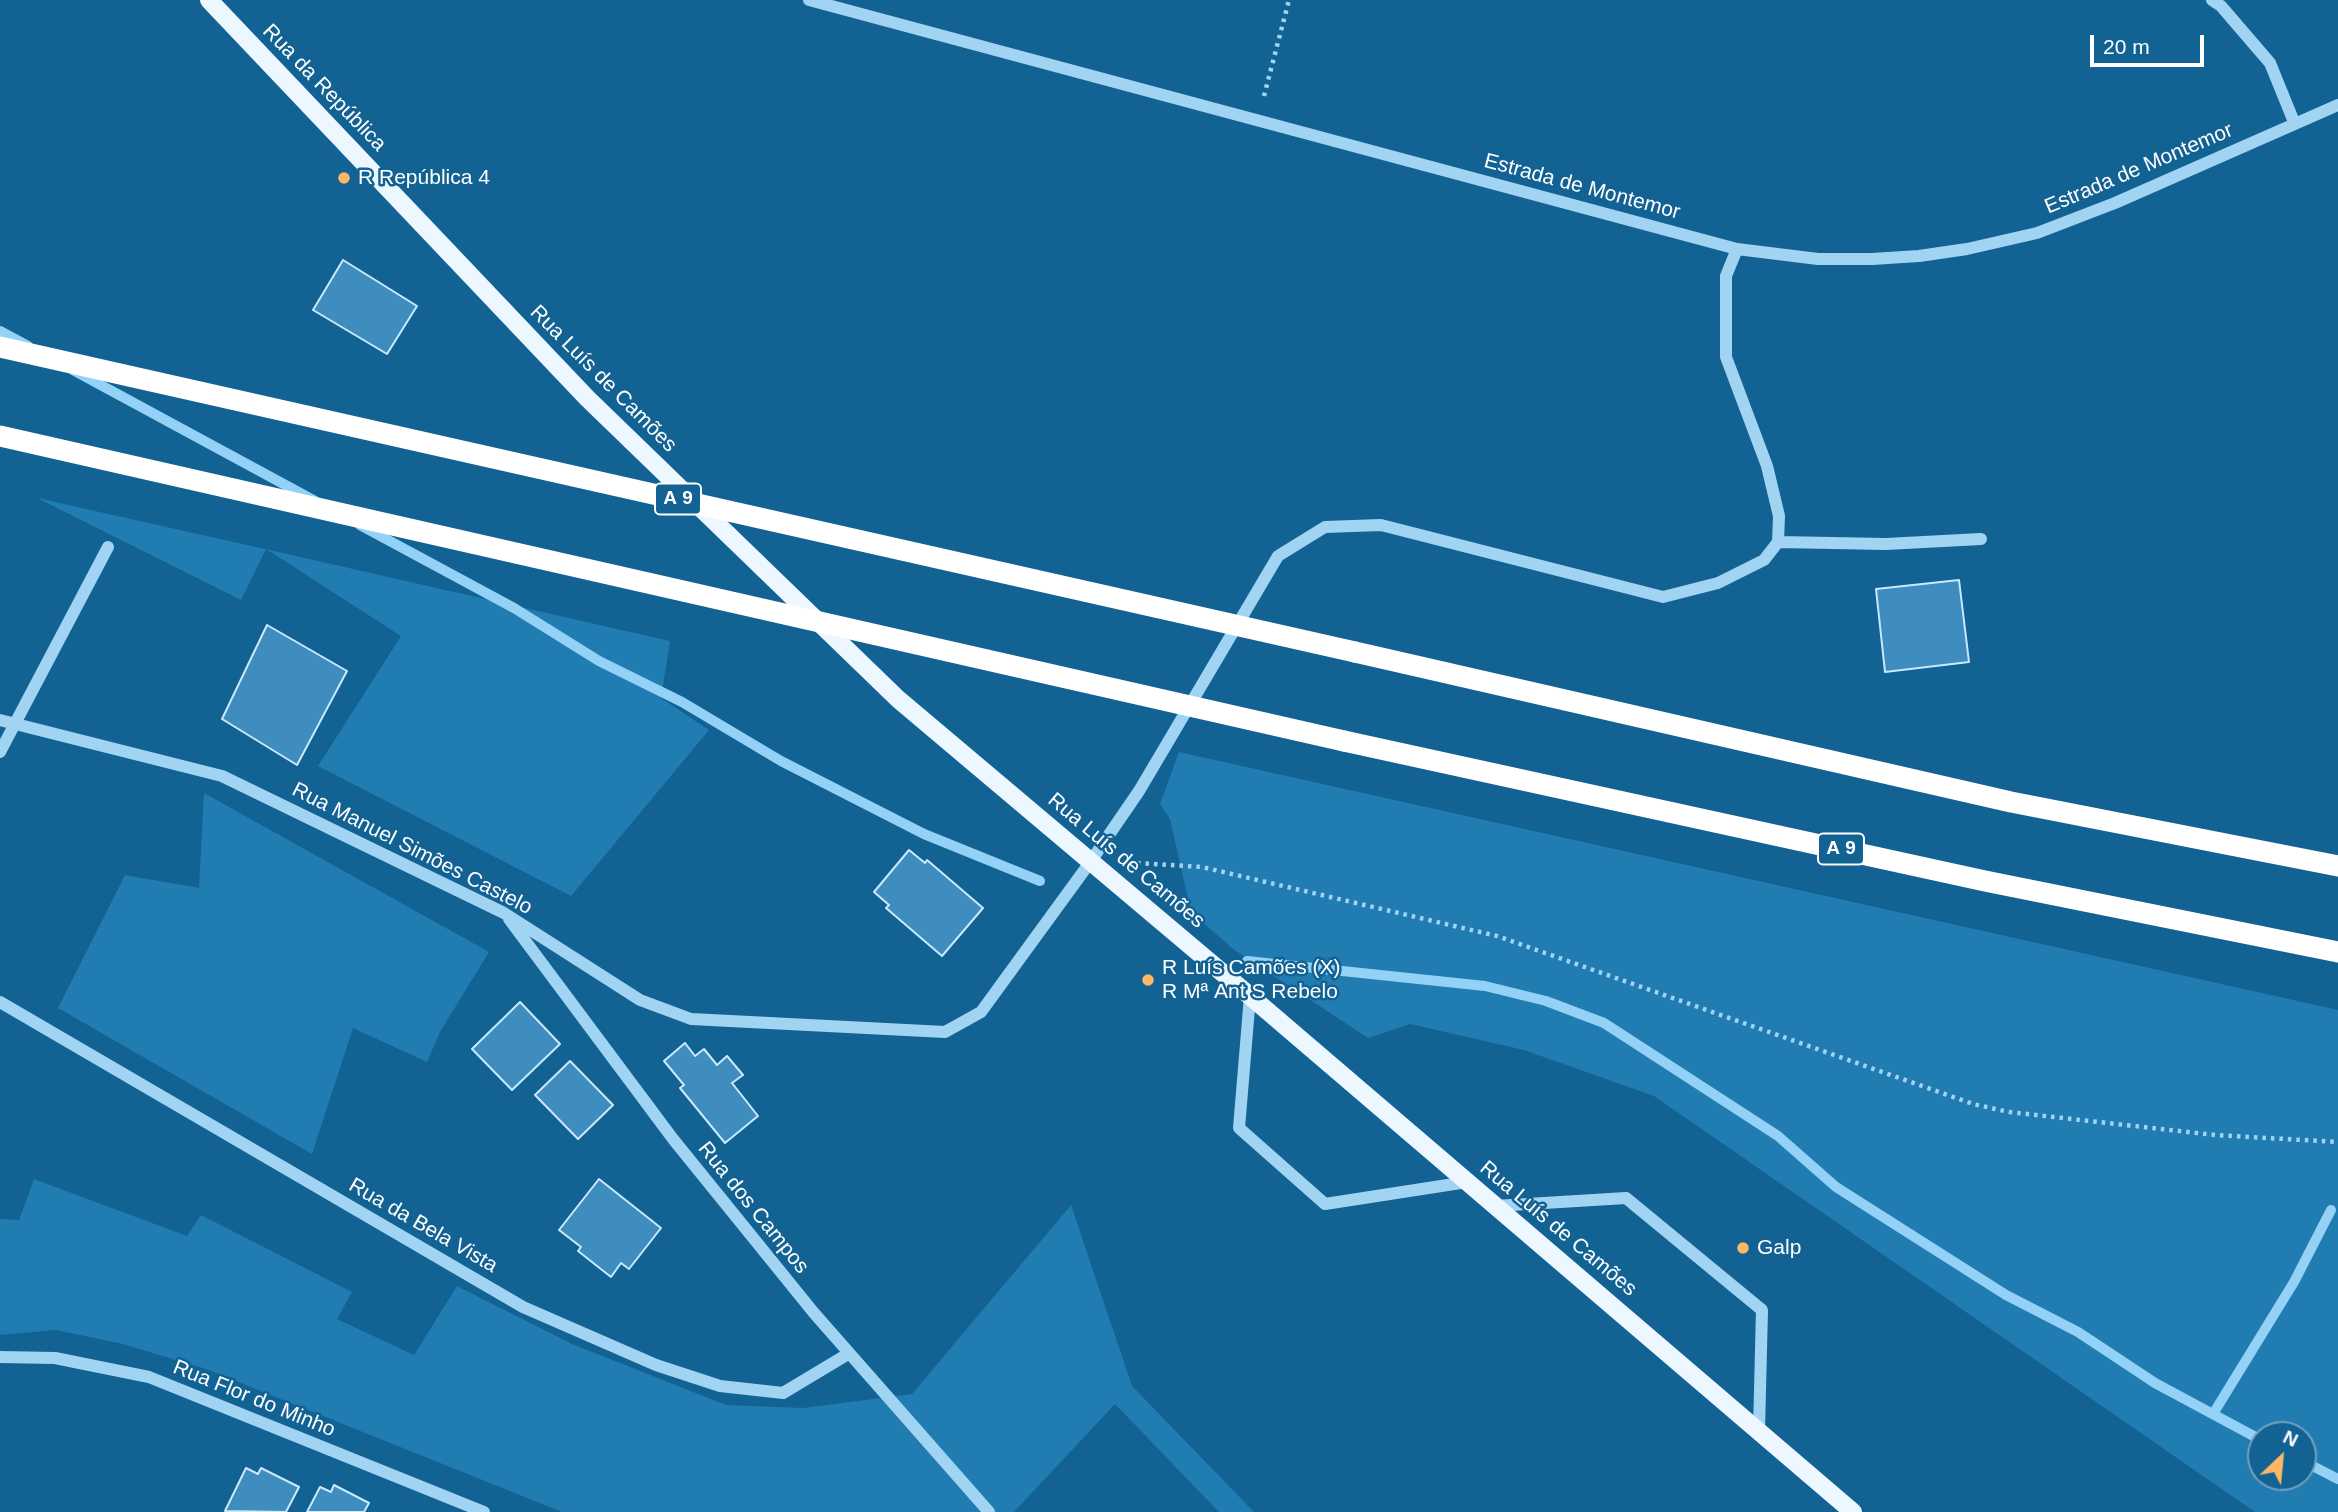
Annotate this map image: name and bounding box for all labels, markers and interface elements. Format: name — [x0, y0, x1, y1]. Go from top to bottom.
street label: Rua da República — [257, 19, 391, 157]
scale bar — [2093, 21, 2207, 65]
text: 20 m — [2103, 35, 2150, 58]
street label: Estrada de Montemor — [2041, 118, 2237, 220]
street label: Estrada de Montemor — [1481, 149, 1683, 225]
place label: R República 4 — [358, 165, 490, 191]
marker: R República 4 — [336, 170, 352, 186]
street label: Rua Luís de Camões — [524, 300, 682, 458]
road number: A 9 — [655, 484, 701, 514]
street label: Rua Manuel Simões Castelo — [288, 777, 536, 921]
street label: Rua Luís de Camões — [1042, 788, 1210, 934]
road number: A 9 — [1818, 834, 1864, 864]
place label: R Luís Camões (X) R Mª Ant S Rebelo — [1162, 955, 1341, 1005]
marker: R Luís Camões (X) R Mª Ant S Rebelo — [1140, 972, 1156, 988]
street label: Rua dos Campos — [692, 1137, 814, 1279]
street label: Rua Luís de Camões — [1474, 1156, 1642, 1302]
street label: Rua da Bela Vista — [344, 1173, 502, 1279]
place label: Galp — [1757, 1235, 1801, 1261]
marker: Galp — [1735, 1240, 1751, 1256]
street label: Rua Flor do Minho — [169, 1355, 339, 1443]
north arrow — [2247, 1421, 2317, 1491]
text: N — [2280, 1426, 2301, 1451]

